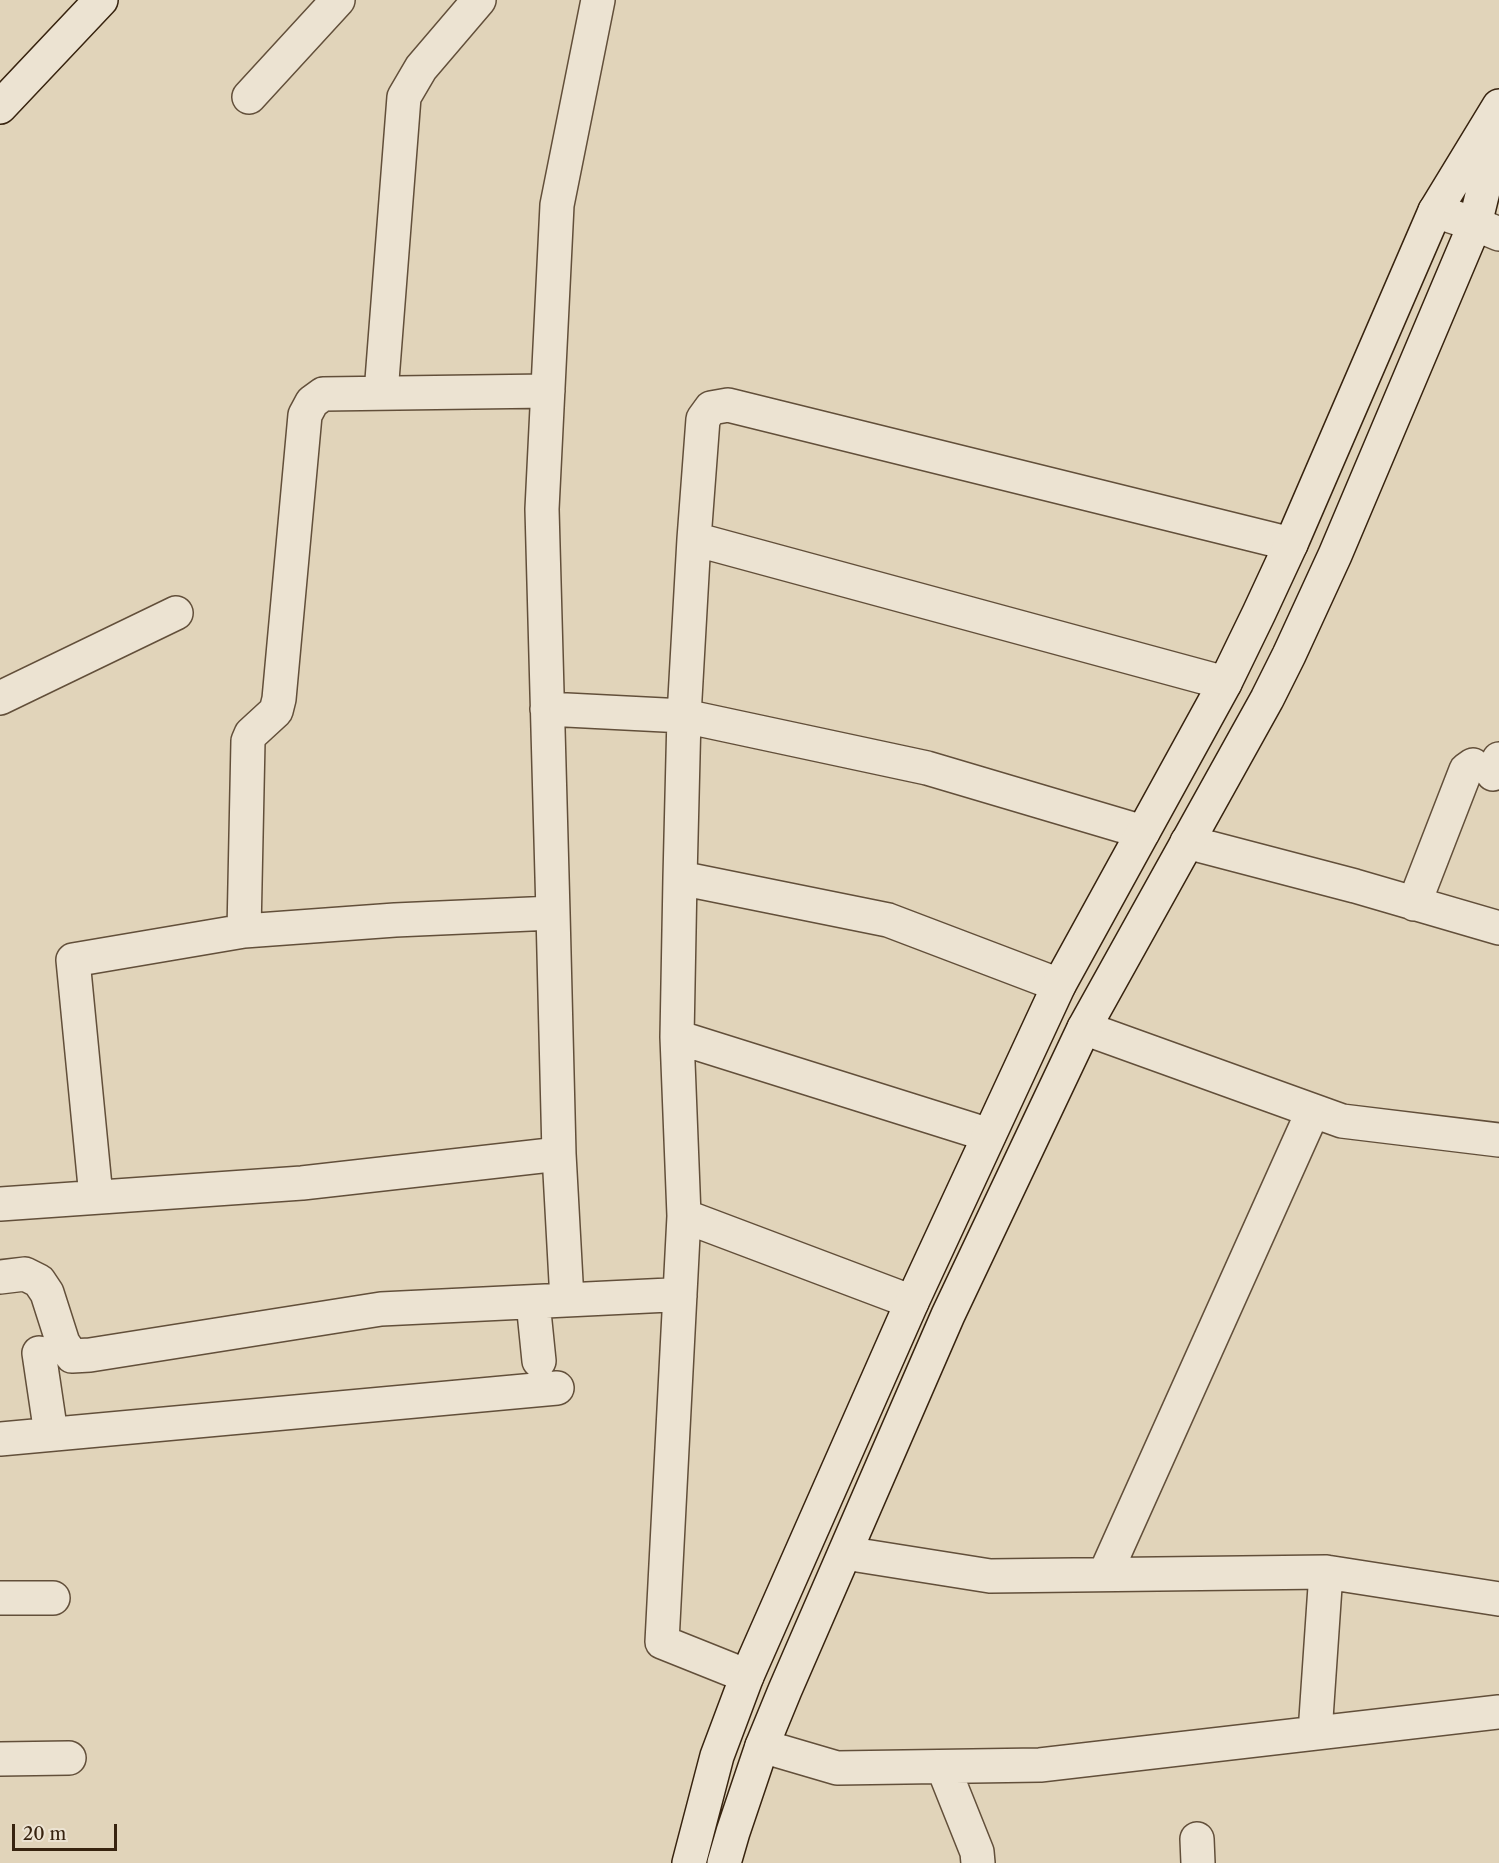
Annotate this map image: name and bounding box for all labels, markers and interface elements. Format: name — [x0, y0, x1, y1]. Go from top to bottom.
scale bar — [15, 1812, 120, 1850]
text: 20 m — [23, 1823, 66, 1845]

